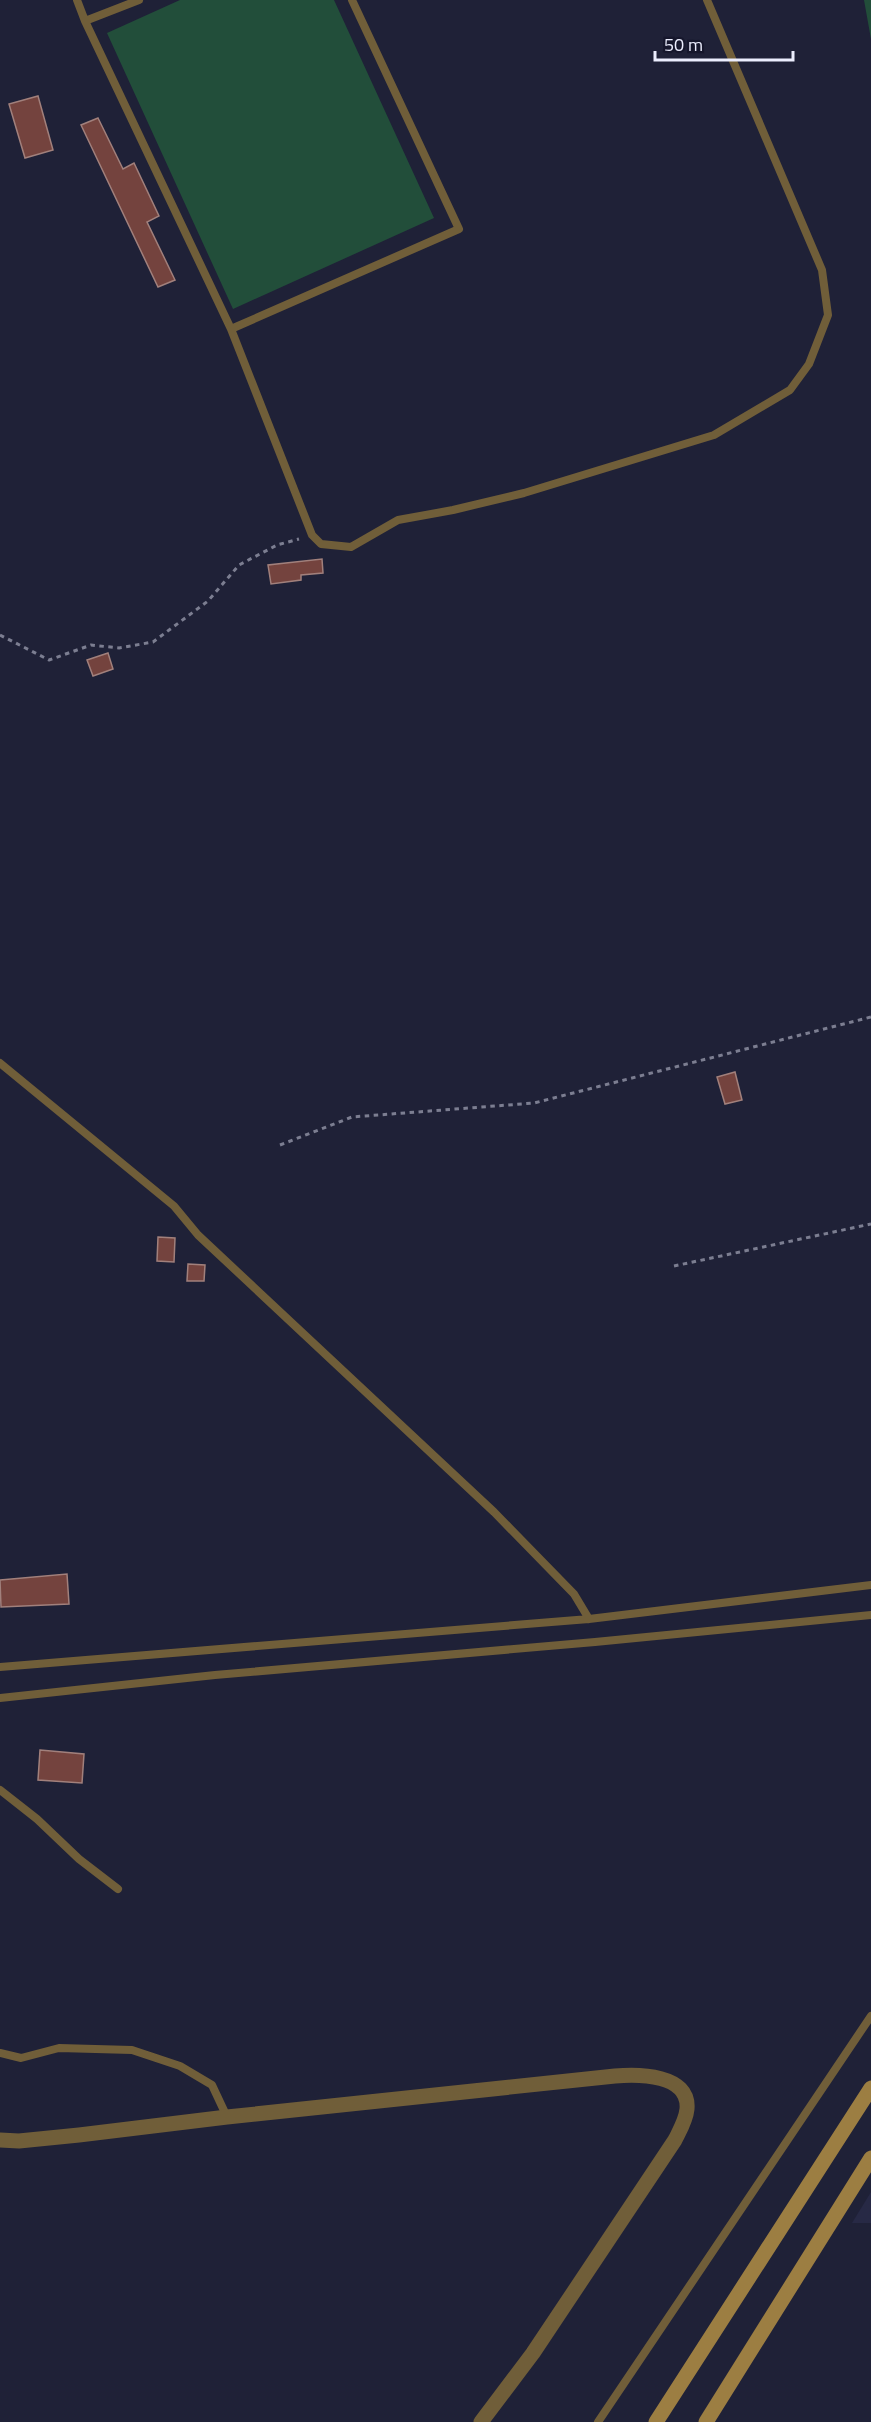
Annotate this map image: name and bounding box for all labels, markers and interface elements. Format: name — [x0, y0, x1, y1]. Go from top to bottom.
scale bar — [655, 24, 793, 62]
text: 50 m — [664, 31, 703, 58]

